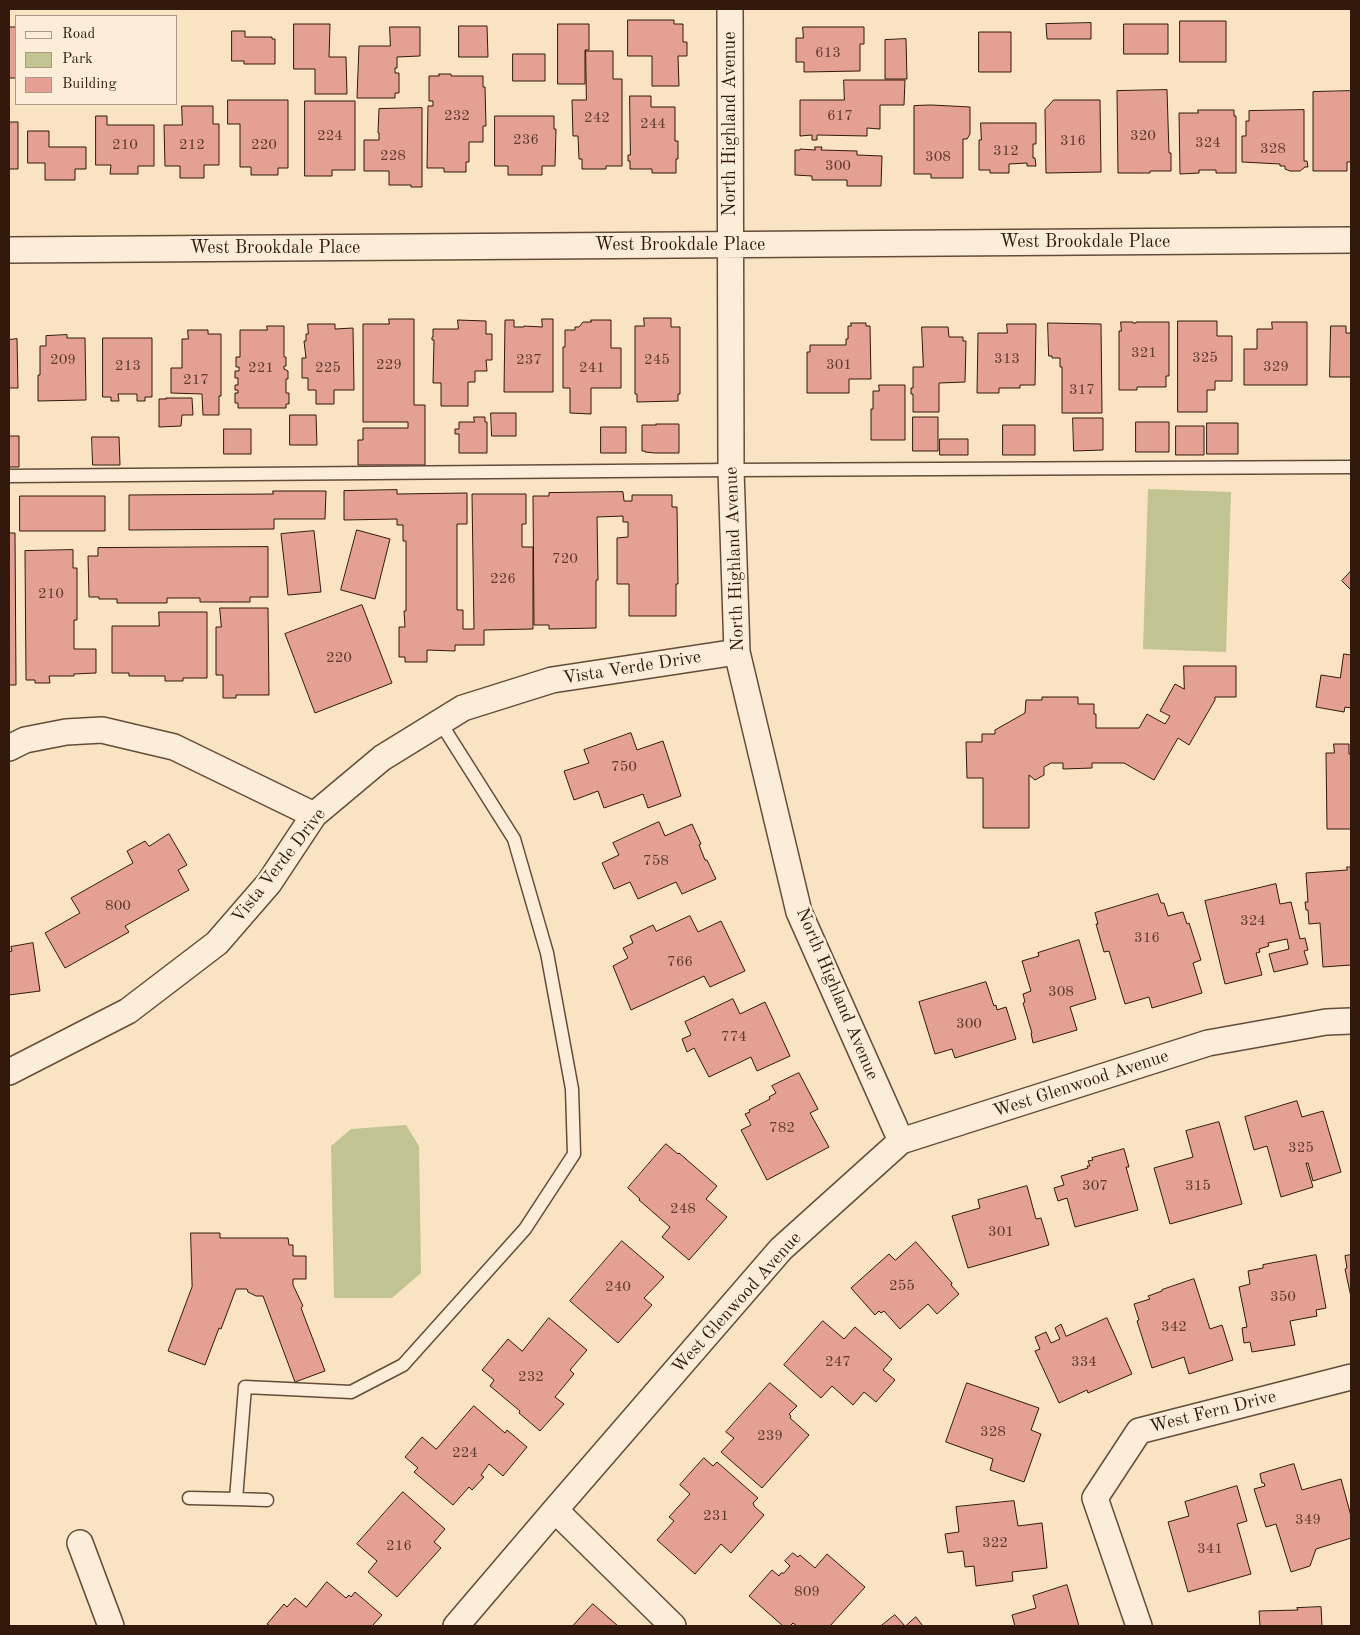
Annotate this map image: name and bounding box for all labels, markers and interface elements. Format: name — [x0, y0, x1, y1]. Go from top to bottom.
legend — [15, 15, 178, 105]
text: Road — [62, 27, 95, 42]
street label: North Highland Avenue — [719, 32, 741, 216]
house number: 613 — [815, 44, 841, 62]
text: Park — [62, 52, 93, 67]
text: Building — [62, 77, 117, 92]
house number: 232 — [444, 107, 470, 125]
house number: 617 — [827, 107, 853, 125]
house number: 242 — [584, 109, 610, 127]
house number: 244 — [640, 115, 666, 133]
house number: 224 — [317, 127, 343, 145]
house number: 320 — [1130, 127, 1156, 145]
house number: 236 — [513, 131, 539, 149]
house number: 316 — [1060, 132, 1086, 150]
house number: 324 — [1195, 134, 1221, 152]
house number: 210 — [112, 136, 138, 154]
house number: 212 — [179, 136, 205, 154]
house number: 220 — [251, 136, 277, 154]
house number: 328 — [1260, 140, 1286, 158]
house number: 312 — [993, 142, 1019, 160]
house number: 228 — [380, 147, 406, 165]
house number: 308 — [925, 148, 951, 166]
house number: 300 — [825, 157, 851, 175]
street label: West Brookdale Place — [1000, 231, 1170, 253]
street label: West Brookdale Place — [595, 234, 765, 256]
street label: West Brookdale Place — [190, 237, 360, 259]
house number: 321 — [1131, 344, 1157, 362]
house number: 325 — [1192, 349, 1218, 367]
house number: 313 — [994, 350, 1020, 368]
house number: 209 — [50, 351, 76, 369]
house number: 237 — [516, 351, 542, 369]
house number: 245 — [644, 351, 670, 369]
house number: 229 — [376, 356, 402, 374]
house number: 301 — [826, 356, 852, 374]
house number: 213 — [115, 357, 141, 375]
house number: 329 — [1263, 358, 1289, 376]
house number: 221 — [248, 359, 274, 377]
house number: 225 — [315, 359, 341, 377]
house number: 241 — [579, 359, 605, 377]
house number: 217 — [183, 371, 209, 389]
house number: 317 — [1069, 381, 1095, 399]
street label: North Highland Avenue — [721, 466, 749, 652]
house number: 720 — [552, 550, 578, 568]
house number: 226 — [490, 570, 516, 588]
house number: 210 — [38, 585, 64, 603]
street label: Vista Verde Drive — [561, 646, 703, 690]
house number: 220 — [326, 649, 352, 667]
house number: 750 — [611, 758, 637, 776]
street label: Vista Verde Drive — [227, 804, 331, 928]
house number: 758 — [643, 852, 669, 870]
house number: 800 — [105, 897, 131, 915]
street label: North Highland Avenue — [791, 905, 883, 1083]
house number: 324 — [1240, 912, 1266, 930]
house number: 316 — [1134, 929, 1160, 947]
house number: 766 — [667, 953, 693, 971]
house number: 308 — [1048, 983, 1074, 1001]
house number: 300 — [956, 1015, 982, 1033]
house number: 774 — [721, 1028, 747, 1046]
street label: West Glenwood Avenue — [990, 1045, 1172, 1123]
house number: 782 — [769, 1119, 795, 1137]
house number: 325 — [1288, 1139, 1314, 1157]
house number: 307 — [1082, 1177, 1108, 1195]
house number: 315 — [1185, 1177, 1211, 1195]
house number: 248 — [670, 1200, 696, 1218]
house number: 301 — [988, 1223, 1014, 1241]
street label: West Glenwood Avenue — [668, 1228, 806, 1378]
house number: 255 — [889, 1277, 915, 1295]
house number: 240 — [605, 1278, 631, 1296]
house number: 350 — [1270, 1288, 1296, 1306]
house number: 342 — [1161, 1318, 1187, 1336]
house number: 247 — [825, 1353, 851, 1371]
house number: 334 — [1071, 1353, 1097, 1371]
house number: 232 — [518, 1368, 544, 1386]
street label: West Fern Drive — [1148, 1386, 1278, 1438]
house number: 328 — [980, 1423, 1006, 1441]
house number: 239 — [757, 1427, 783, 1445]
house number: 224 — [452, 1444, 478, 1462]
house number: 231 — [703, 1507, 729, 1525]
house number: 349 — [1295, 1511, 1321, 1529]
house number: 322 — [982, 1534, 1008, 1552]
house number: 216 — [386, 1537, 412, 1555]
house number: 341 — [1197, 1540, 1223, 1558]
house number: 809 — [794, 1583, 820, 1601]

